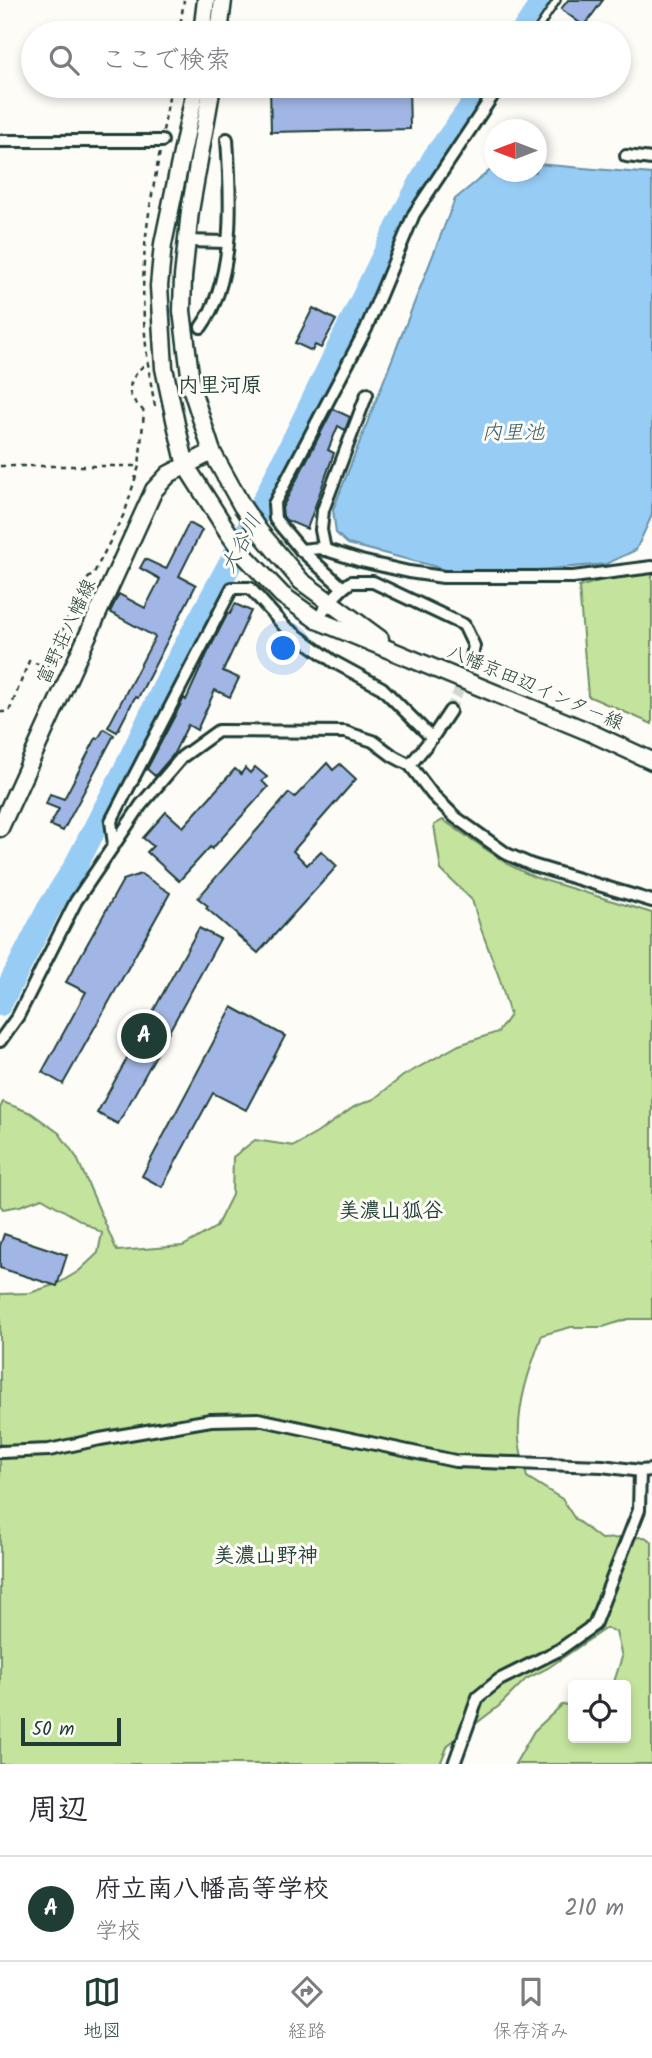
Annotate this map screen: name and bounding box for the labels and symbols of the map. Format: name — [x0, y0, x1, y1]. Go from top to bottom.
north arrow — [484, 119, 547, 182]
district label: 内里河原 — [178, 370, 262, 403]
water label: 内里池 — [482, 417, 545, 450]
water label: 大谷川 — [213, 508, 271, 580]
street label: 富野荘八幡線 — [29, 574, 105, 690]
your location — [266, 631, 300, 665]
street label: 八幡京田辺インター線 — [442, 637, 628, 739]
pin: A — [121, 1010, 167, 1062]
district label: 美濃山狐谷 — [339, 1195, 444, 1228]
district label: 美濃山野神 — [214, 1540, 319, 1573]
scale bar — [21, 1715, 121, 1747]

